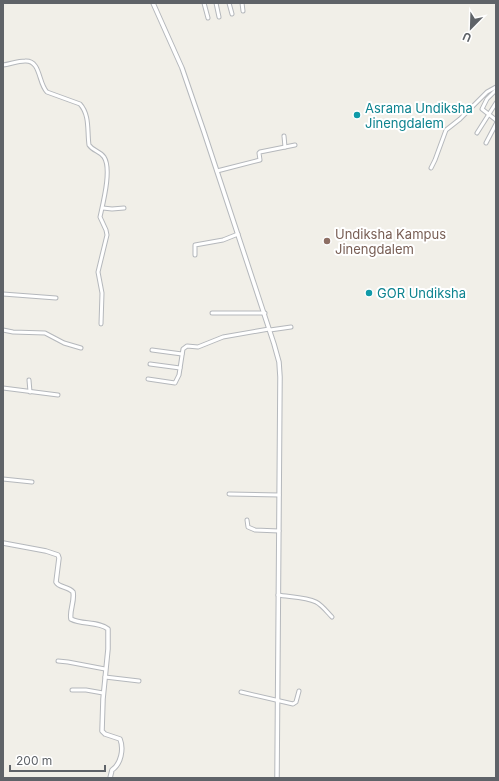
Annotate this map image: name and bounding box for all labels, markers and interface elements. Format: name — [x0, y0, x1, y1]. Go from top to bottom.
north arrow — [451, 8, 491, 48]
text: U — [461, 29, 474, 45]
place label: Asrama Undiksha Jinengdalem — [365, 100, 473, 131]
marker: Asrama Undiksha Jinengdalem — [352, 110, 362, 120]
place label: Undiksha Kampus Jinengdalem — [335, 226, 446, 257]
marker: Undiksha Kampus Jinengdalem — [322, 236, 332, 246]
place label: GOR Undiksha — [377, 285, 466, 301]
marker: GOR Undiksha — [364, 288, 374, 298]
scale bar — [10, 747, 105, 773]
text: 200 m — [16, 753, 52, 768]

